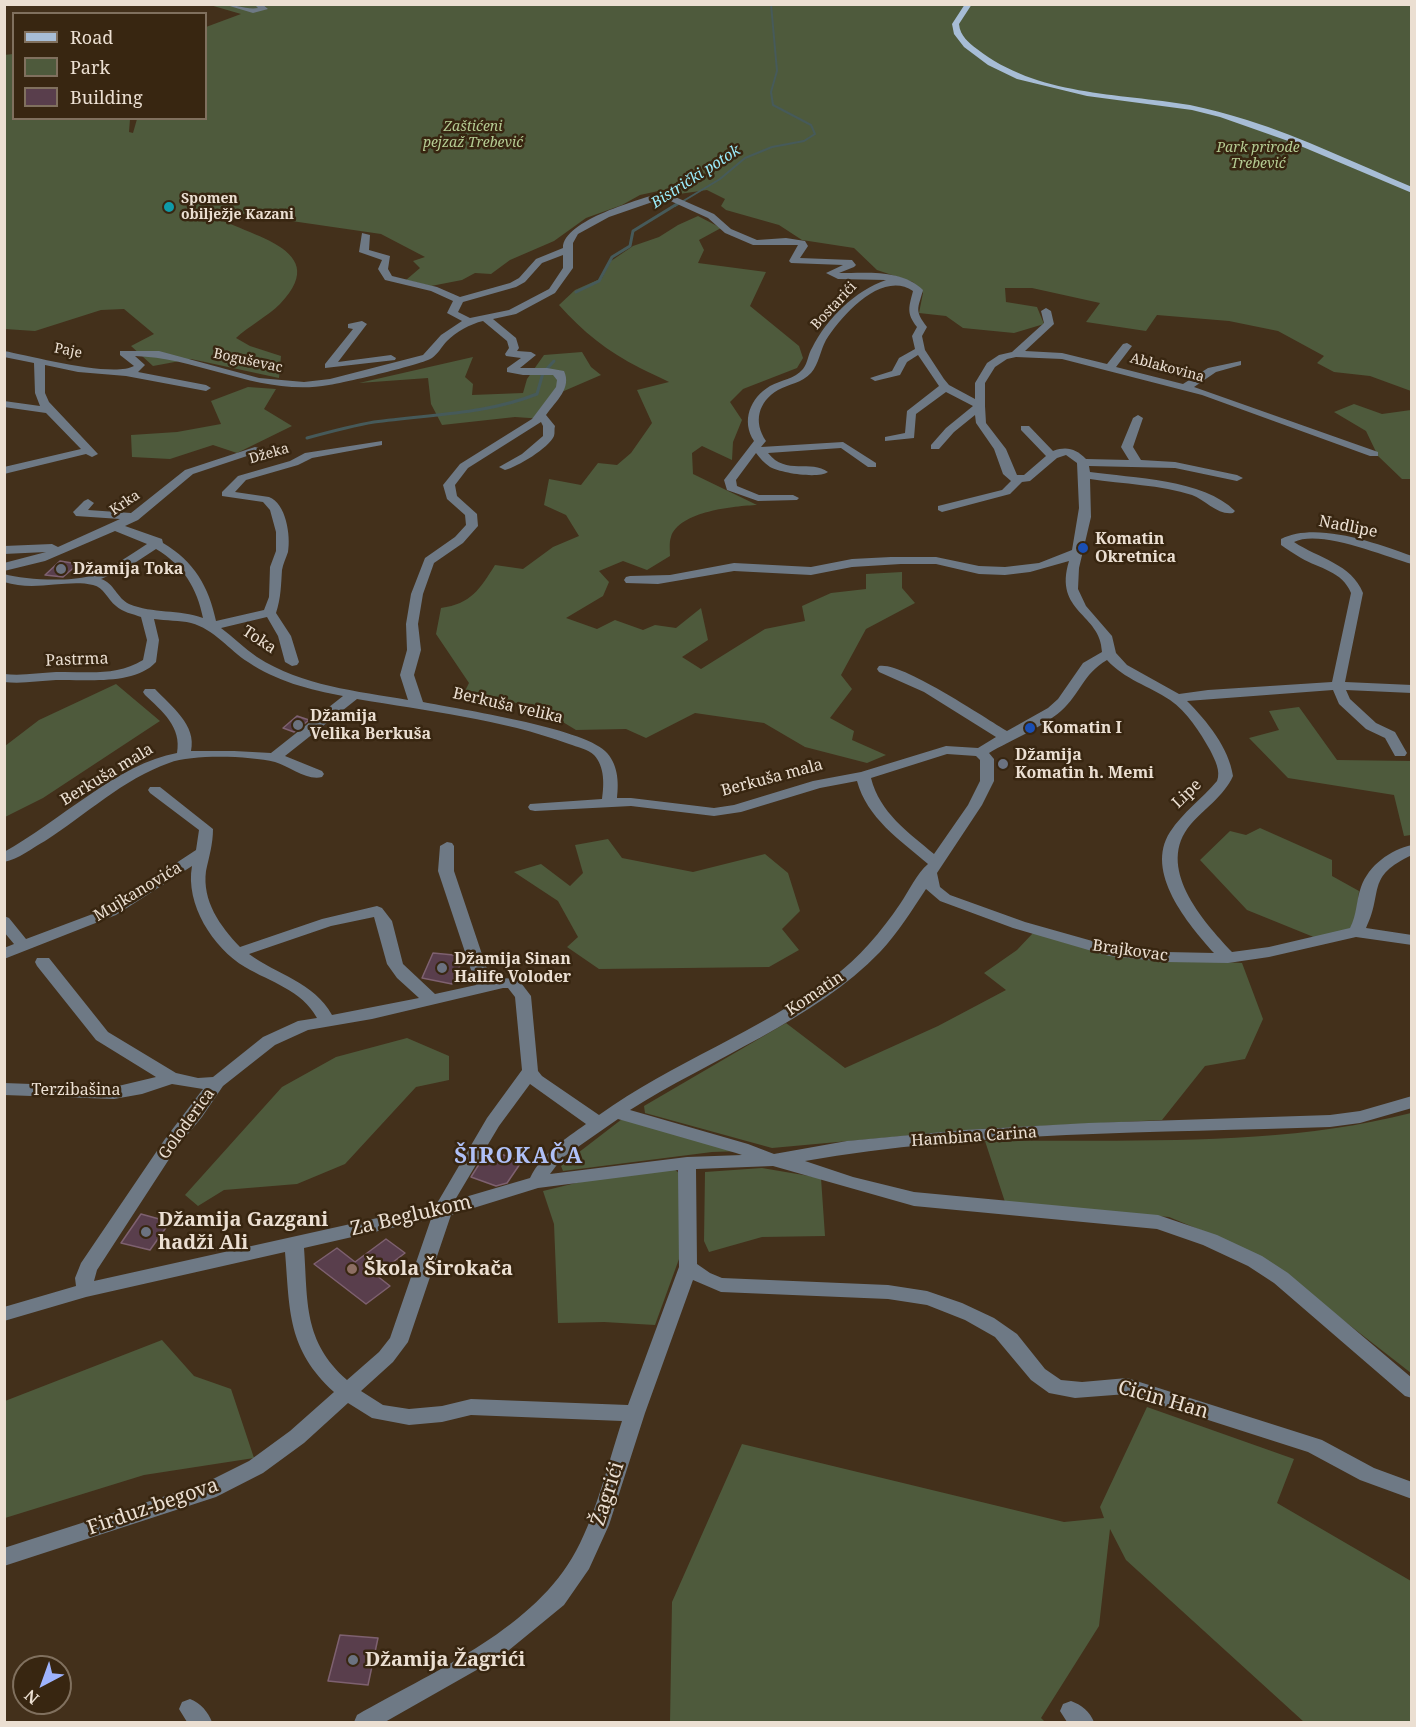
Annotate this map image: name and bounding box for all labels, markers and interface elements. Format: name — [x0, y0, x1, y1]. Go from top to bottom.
legend — [12, 12, 207, 120]
text: Road — [70, 25, 113, 49]
text: Park — [70, 55, 110, 79]
text: Building — [70, 85, 143, 109]
park label: Zaštićeni pejzaž Trebević — [423, 119, 523, 152]
park label: Park prirode Trebević — [1216, 140, 1300, 172]
water label: Bistrički potok — [648, 141, 744, 213]
place label: Spomen obilježje Kazani — [181, 191, 294, 224]
marker: Spomen obilježje Kazani — [162, 200, 176, 214]
street label: Bostarići — [808, 279, 860, 333]
street label: Paje — [53, 340, 83, 362]
street label: Boguševac — [212, 345, 284, 377]
street label: Ablakovina — [1128, 350, 1206, 386]
street label: Džeka — [247, 440, 291, 468]
street label: Krka — [107, 487, 143, 519]
street label: Nadlipe — [1317, 512, 1379, 542]
place label: Komatin Okretnica — [1095, 529, 1176, 567]
marker: Komatin Okretnica — [1076, 541, 1090, 555]
place label: Džamija Toka — [73, 559, 183, 579]
marker: Džamija Toka — [54, 562, 68, 576]
street label: Toka — [238, 622, 280, 658]
street label: Pastrma — [45, 649, 109, 671]
street label: Berkuša velika — [451, 684, 565, 728]
place label: Džamija Velika Berkuša — [310, 706, 431, 744]
marker: Džamija Velika Berkuša — [291, 718, 305, 732]
place label: Komatin I — [1042, 718, 1122, 738]
marker: Komatin I — [1023, 721, 1037, 735]
street label: Berkuša mala — [57, 740, 157, 810]
place label: Džamija Komatin h. Memi — [1015, 745, 1154, 783]
street label: Berkuša mala — [719, 755, 825, 801]
marker: Džamija Komatin h. Memi — [996, 757, 1010, 771]
street label: Lipe — [1168, 775, 1206, 813]
street label: Mujkanovića — [91, 858, 185, 926]
street label: Brajkovac — [1091, 936, 1169, 966]
place label: Džamija Sinan Halife Voloder — [454, 949, 571, 987]
marker: Džamija Sinan Halife Voloder — [435, 961, 449, 975]
street label: Komatin — [783, 968, 847, 1020]
street label: Terzibašina — [32, 1080, 120, 1100]
street label: Goloderica — [155, 1085, 219, 1163]
street label: Hambina Carina — [910, 1123, 1038, 1151]
district label: ŠIROKAČA — [454, 1144, 584, 1170]
street label: Za Beglukom — [348, 1190, 474, 1242]
place label: Džamija Gazgani hadži Ali — [158, 1208, 328, 1255]
marker: Džamija Gazgani hadži Ali — [139, 1225, 153, 1239]
place label: Škola Širokača — [364, 1257, 513, 1281]
marker: Škola Širokača — [345, 1262, 359, 1276]
street label: Cicin Han — [1115, 1376, 1211, 1424]
street label: Žagrići — [586, 1459, 630, 1529]
street label: Firduz-begova — [84, 1473, 222, 1541]
place label: Džamija Žagrići — [365, 1648, 525, 1672]
marker: Džamija Žagrići — [346, 1653, 360, 1667]
north arrow — [12, 1655, 72, 1715]
text: N — [20, 1685, 43, 1710]

